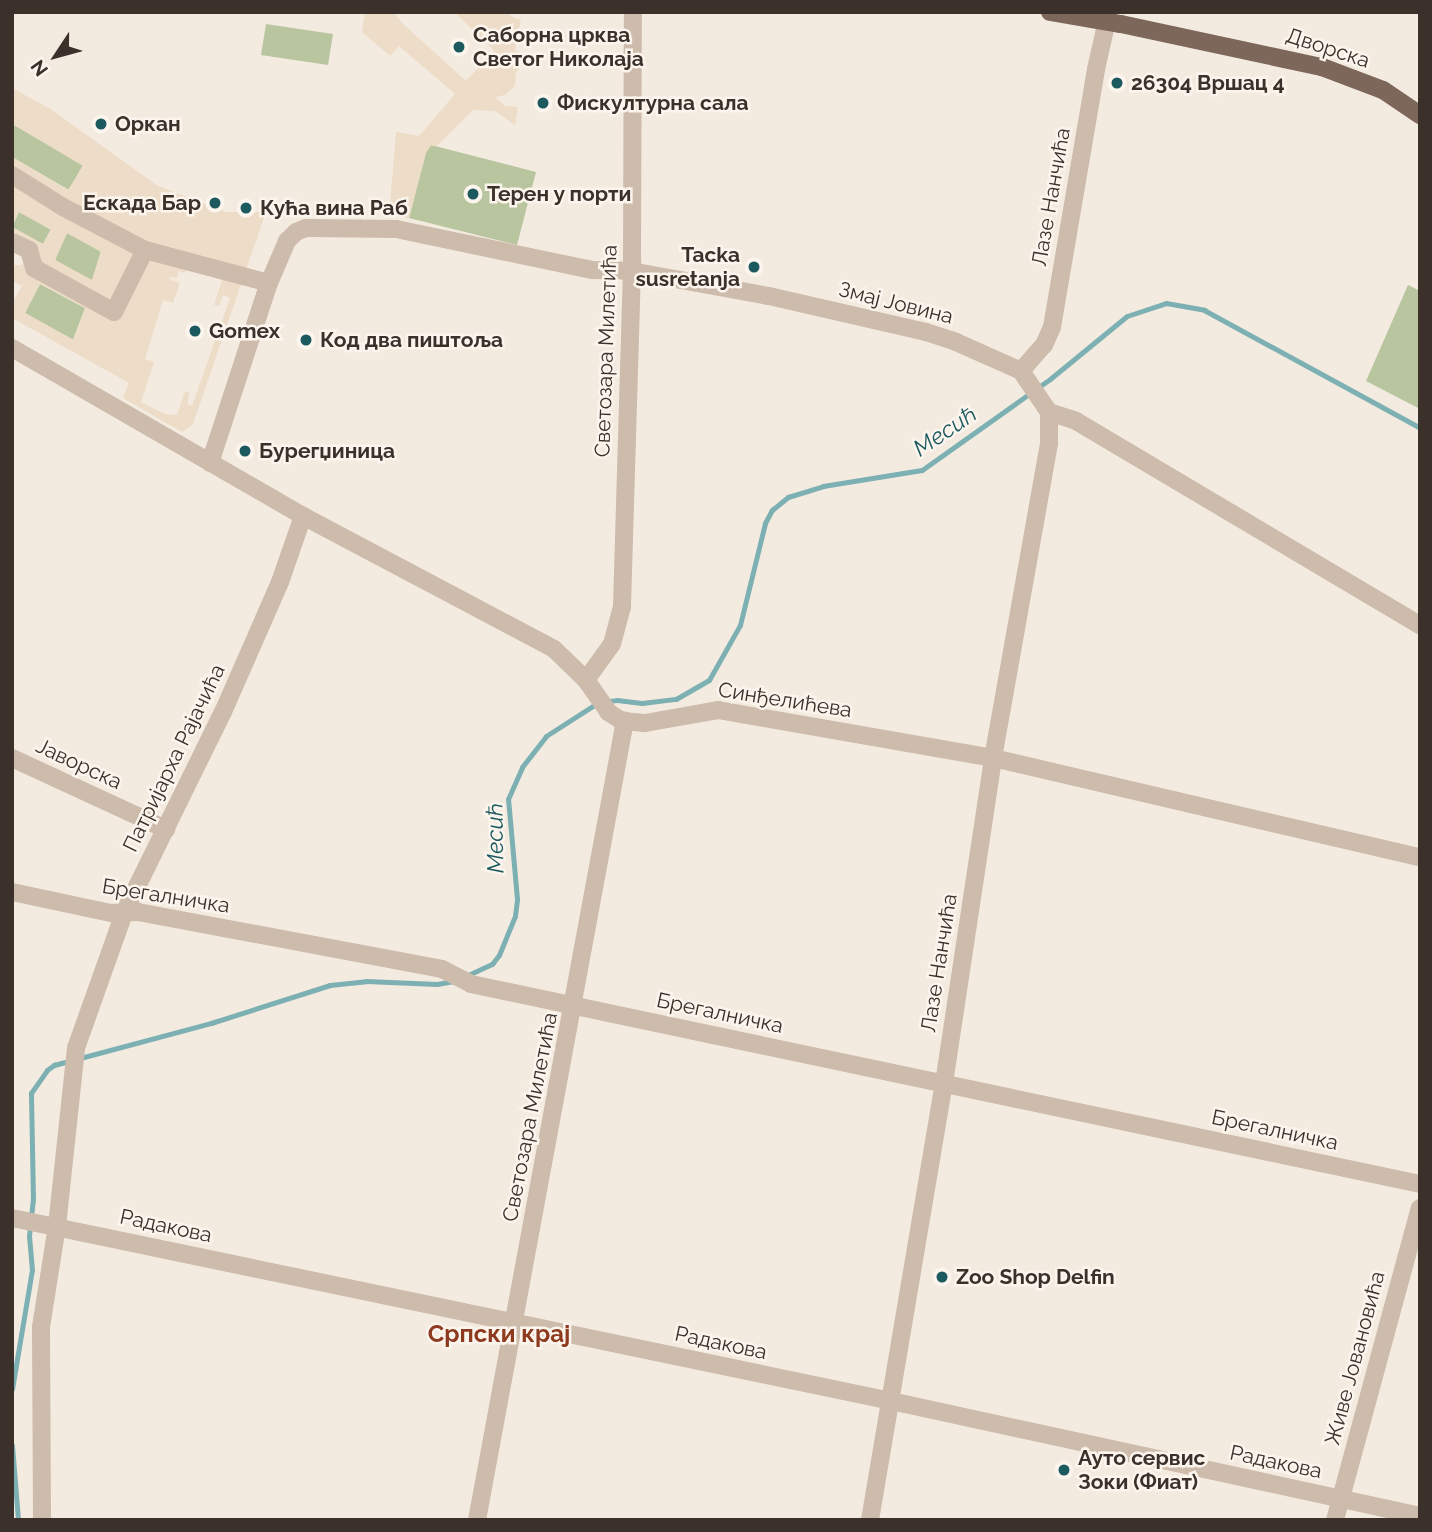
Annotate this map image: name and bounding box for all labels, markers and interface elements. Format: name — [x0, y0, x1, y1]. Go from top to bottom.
north arrow — [21, 21, 91, 91]
place label: Саборна црква Светог Николаја — [473, 22, 644, 72]
street label: Дворска — [1283, 23, 1373, 73]
marker: Саборна црква Светог Николаја — [451, 39, 467, 55]
text: N — [26, 56, 52, 81]
place label: 26304 Вршац 4 — [1131, 70, 1285, 96]
marker: 26304 Вршац 4 — [1109, 75, 1125, 91]
place label: Фискултурна сала — [557, 90, 748, 116]
marker: Фискултурна сала — [535, 95, 551, 111]
place label: Оркан — [115, 111, 181, 137]
marker: Оркан — [93, 116, 109, 132]
street label: Лазе Нанчића — [1026, 126, 1076, 268]
place label: Терен у порти — [487, 181, 632, 207]
marker: Терен у порти — [465, 186, 481, 202]
place label: Ескада Бар — [83, 190, 201, 216]
marker: Ескада Бар — [207, 195, 223, 211]
place label: Кућа вина Раб — [260, 195, 408, 221]
marker: Кућа вина Раб — [238, 200, 254, 216]
place label: Tacka susretanja — [635, 242, 740, 292]
street label: Светозара Милетића — [590, 244, 622, 458]
marker: Tacka susretanja — [746, 259, 762, 275]
street label: Змај Јовина — [836, 277, 956, 329]
place label: Gomex — [209, 318, 280, 344]
marker: Gomex — [187, 323, 203, 339]
place label: Код два пиштоља — [320, 327, 503, 353]
marker: Код два пиштоља — [298, 332, 314, 348]
water label: Месић — [908, 400, 982, 462]
place label: Бурегџиница — [259, 438, 395, 464]
marker: Бурегџиница — [237, 443, 253, 459]
street label: Патријарха Рајачића — [118, 660, 230, 856]
street label: Синђелићева — [716, 677, 854, 723]
street label: Јаворска — [32, 733, 126, 795]
water label: Месић — [481, 802, 509, 874]
street label: Брегалничка — [100, 873, 232, 919]
street label: Лазе Нанчића — [916, 892, 962, 1034]
street label: Брегалничка — [654, 987, 786, 1039]
street label: Светозара Милетића — [497, 1010, 563, 1224]
street label: Брегалничка — [1209, 1104, 1341, 1156]
street label: Радакова — [118, 1204, 214, 1248]
place label: Zoo Shop Delfin — [956, 1264, 1115, 1290]
street label: Живе Јовановића — [1320, 1268, 1390, 1448]
marker: Zoo Shop Delfin — [934, 1269, 950, 1285]
district label: Српски крај — [428, 1320, 570, 1348]
street label: Радакова — [673, 1321, 769, 1365]
street label: Радакова — [1228, 1440, 1324, 1484]
place label: Ауто сервис Зоки (Фиат) — [1078, 1445, 1205, 1495]
marker: Ауто сервис Зоки (Фиат) — [1056, 1462, 1072, 1478]

